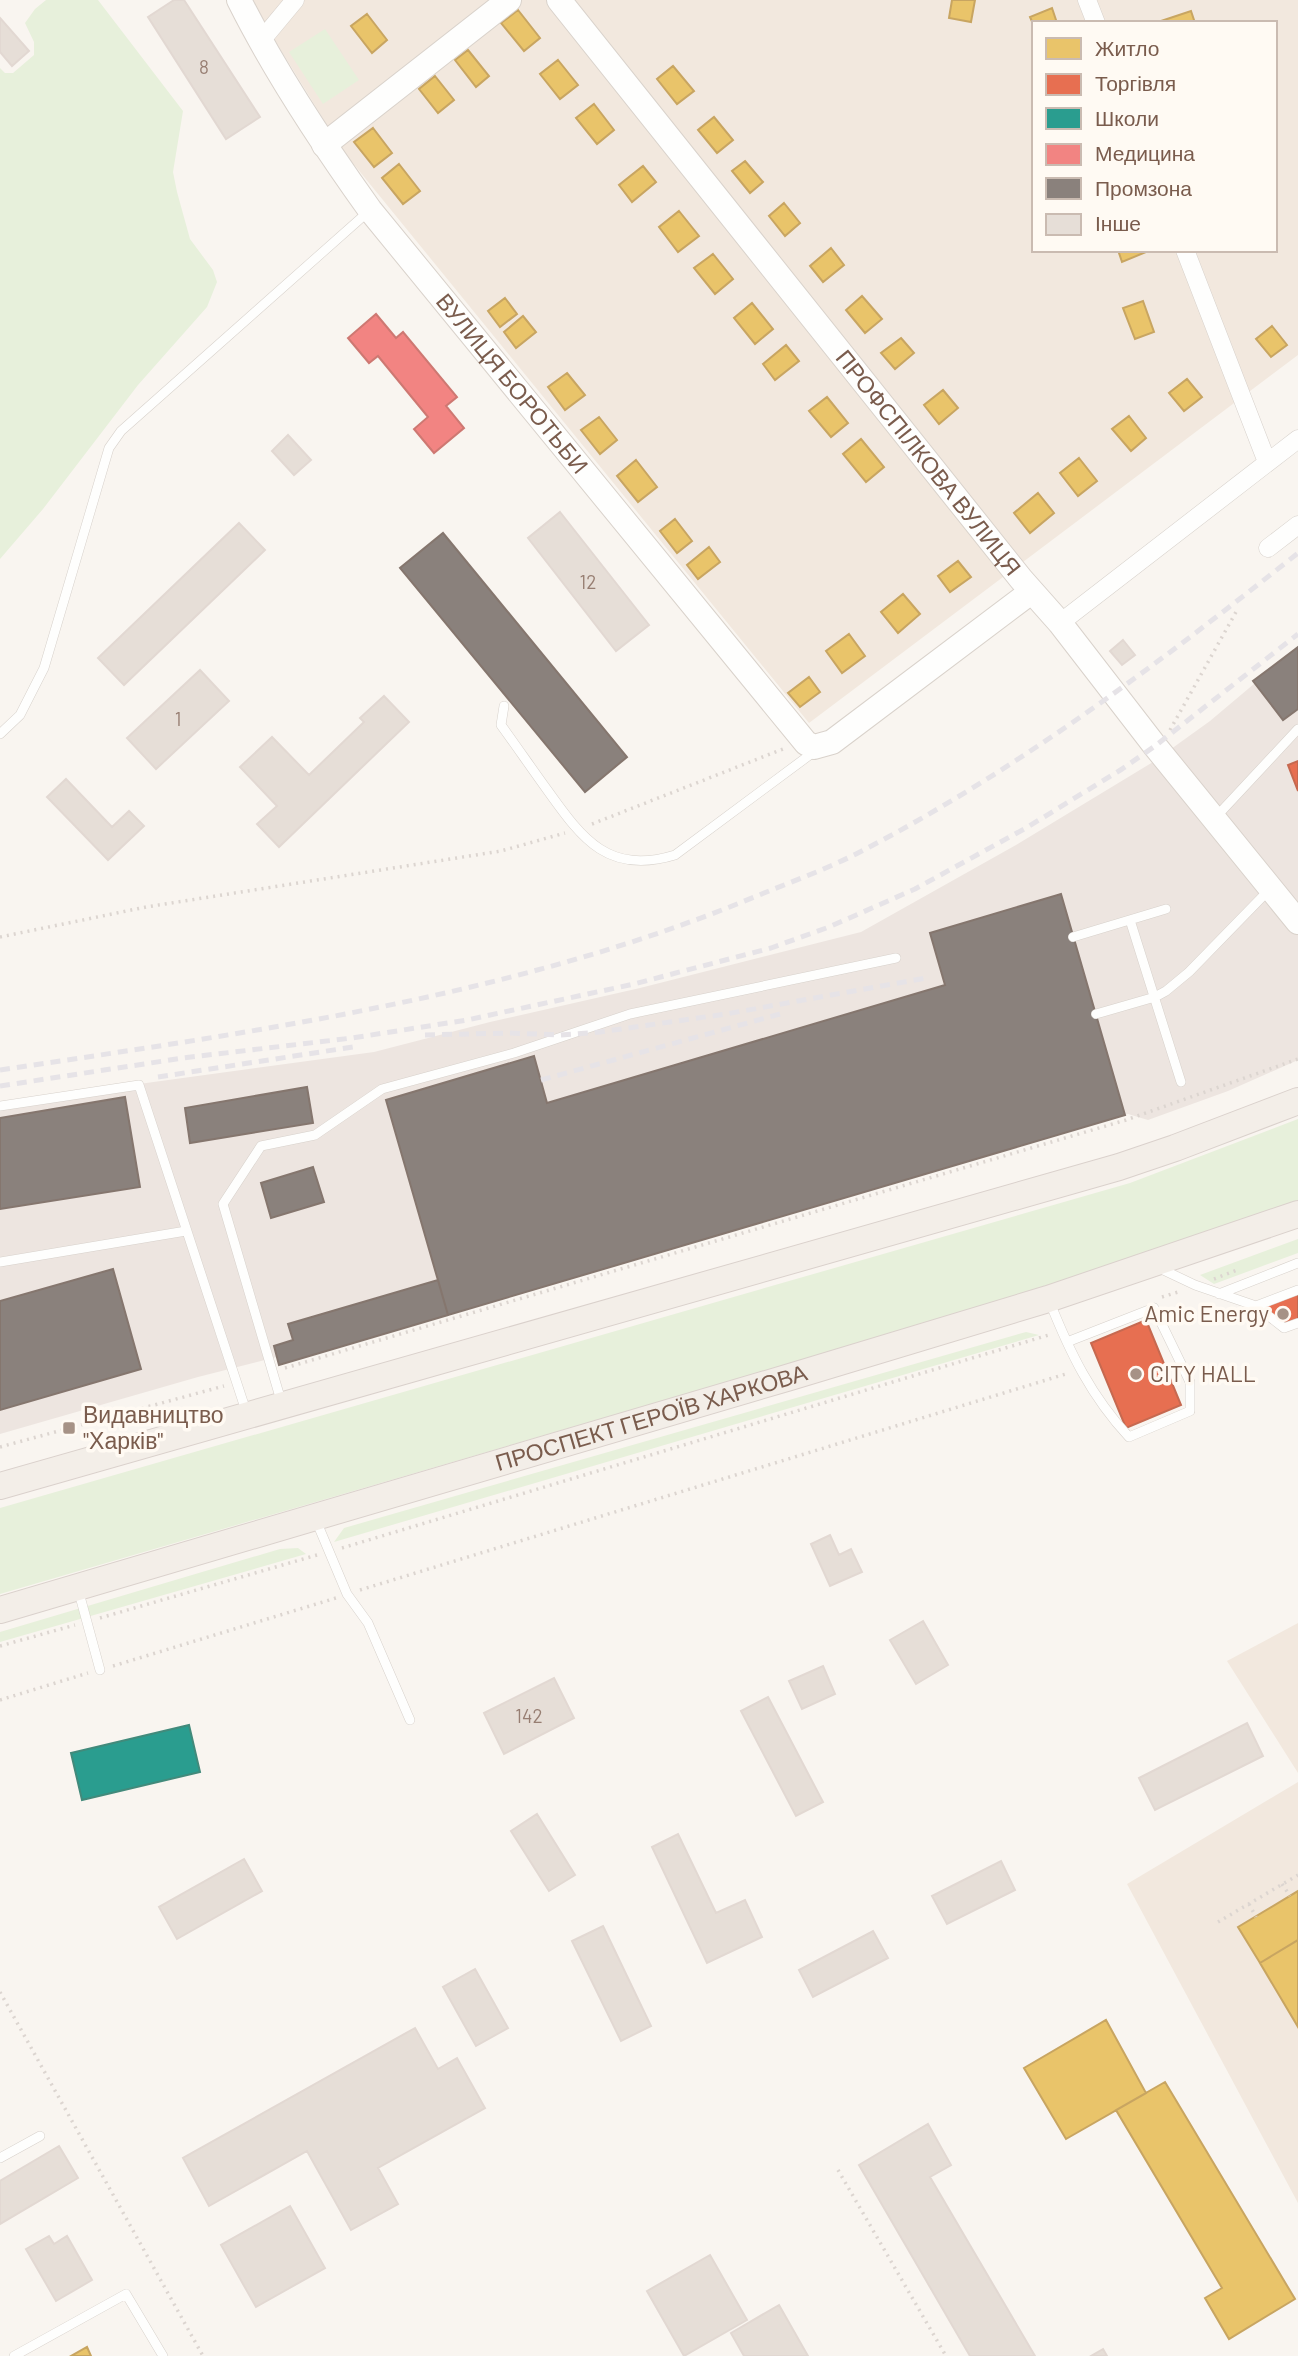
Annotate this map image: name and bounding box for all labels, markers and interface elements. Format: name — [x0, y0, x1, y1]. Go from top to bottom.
legend — [1032, 21, 1277, 252]
text: Житло — [1095, 35, 1159, 60]
house number: 8 — [199, 55, 209, 78]
text: Торгівля — [1095, 70, 1176, 95]
text: Школи — [1095, 105, 1159, 130]
text: Медицина — [1095, 140, 1195, 165]
text: Промзона — [1095, 175, 1192, 200]
text: Інше — [1095, 210, 1141, 235]
street label: ВУЛИЦЯ БОРОТЬБИ — [431, 287, 595, 479]
street label: ПРОФСПІЛКОВА ВУЛИЦЯ — [831, 344, 1027, 581]
house number: 12 — [580, 570, 596, 593]
house number: 1 — [175, 707, 181, 730]
place label: Amic Energy — [1144, 1299, 1269, 1327]
marker: Amic Energy — [1275, 1306, 1291, 1322]
street label: ПРОСПЕКТ ГЕРОЇВ ХАРКОВА — [492, 1357, 811, 1476]
place label: CITY HALL — [1150, 1359, 1256, 1387]
marker: CITY HALL — [1128, 1366, 1144, 1382]
place label: Видавництво "Харків" — [83, 1400, 224, 1454]
marker: Видавництво "Харків" — [61, 1420, 77, 1436]
house number: 142 — [515, 1704, 543, 1727]

